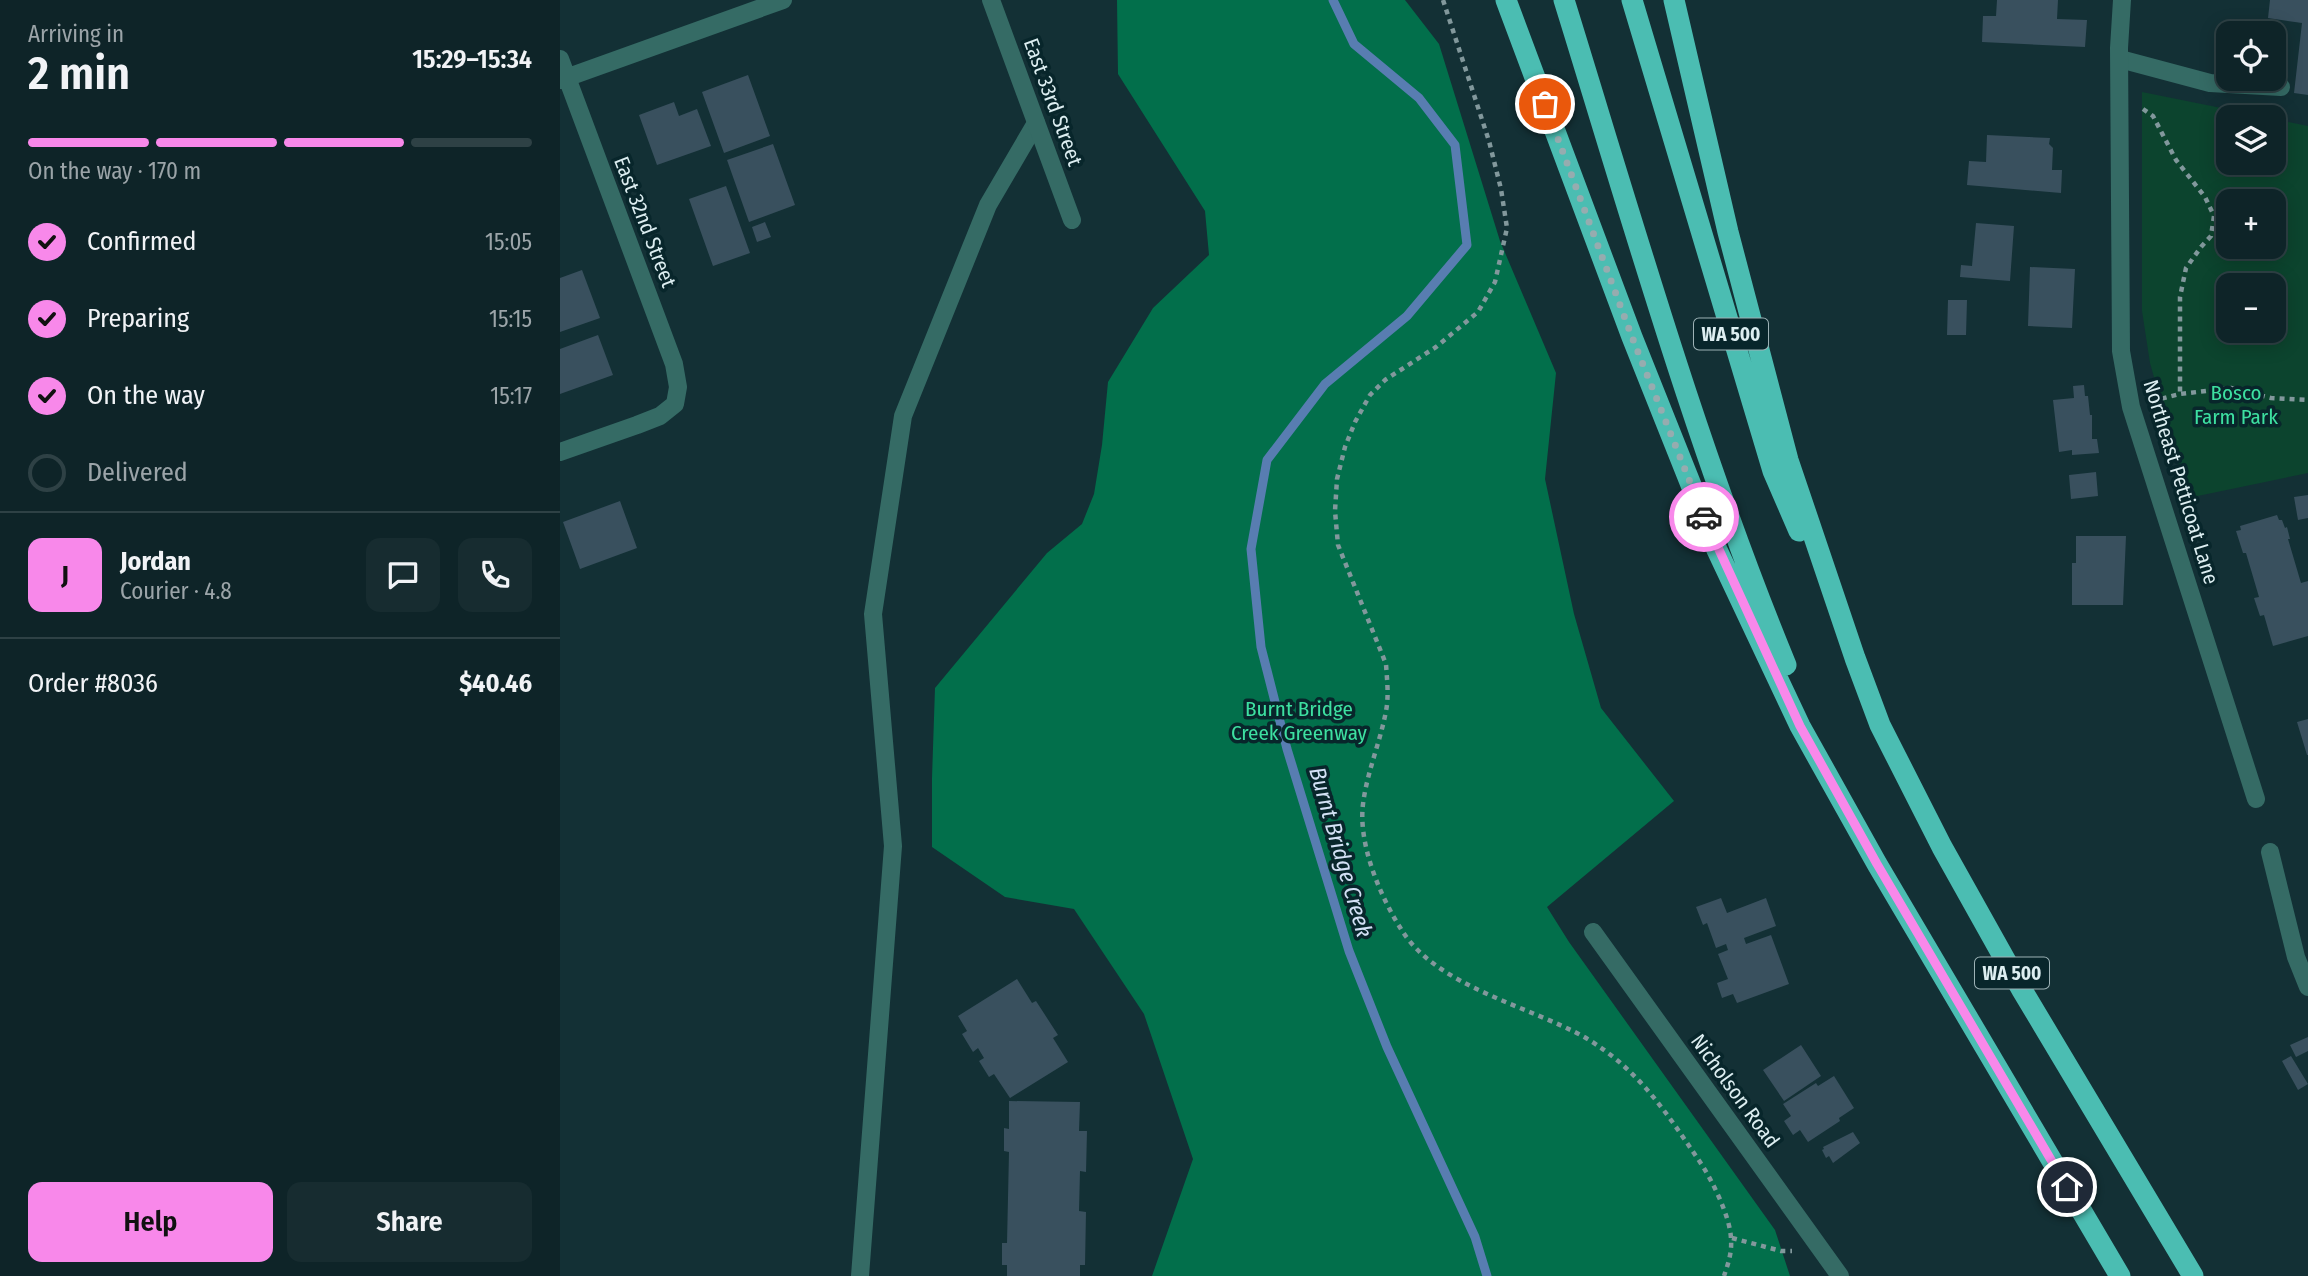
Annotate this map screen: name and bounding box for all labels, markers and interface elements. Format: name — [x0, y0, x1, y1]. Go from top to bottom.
text: Arriving in — [28, 20, 124, 48]
map controls — [2216, 21, 2286, 343]
button: locate — [2216, 21, 2286, 91]
street label: East 33rd Street — [1018, 35, 1088, 170]
text: 15:29–15:34 — [412, 44, 532, 75]
text: 2 min — [28, 46, 130, 101]
pin — [1515, 74, 1575, 134]
icon: bag — [1526, 85, 1564, 123]
button: layers — [2216, 105, 2286, 175]
street label: East 32nd Street — [608, 153, 682, 291]
text: On the way · 170 m — [28, 157, 201, 185]
button: + — [2216, 189, 2286, 259]
icon: check — [28, 223, 66, 261]
text: Confirmed — [87, 226, 197, 257]
text: 15:05 — [485, 228, 532, 256]
button: − — [2216, 273, 2286, 343]
icon: check — [28, 300, 66, 338]
text: Preparing — [87, 303, 189, 334]
text: 15:15 — [489, 305, 532, 333]
road number: WA 500 — [1694, 318, 1768, 350]
icon: check — [28, 377, 66, 415]
street label: Northeast Petticoat Lane — [2138, 377, 2224, 587]
text: On the way — [87, 380, 205, 411]
park label: Bosco Farm Park — [2194, 380, 2278, 430]
text: 15:17 — [490, 382, 532, 410]
text: Delivered — [87, 457, 188, 488]
courier — [1669, 482, 1739, 552]
icon: car — [1685, 498, 1723, 536]
button: chat — [366, 538, 440, 612]
button: phone — [458, 538, 532, 612]
text: Jordan — [120, 546, 191, 577]
text: J — [61, 560, 69, 591]
text: Courier · 4.8 — [120, 577, 232, 605]
text: Order #8036 — [28, 668, 158, 699]
text: $40.46 — [459, 668, 532, 699]
park label: Burnt Bridge Creek Greenway — [1231, 696, 1368, 746]
water label: Burnt Bridge Creek — [1303, 764, 1379, 940]
road number: WA 500 — [1975, 958, 2049, 988]
street label: Nicholson Road — [1685, 1029, 1785, 1153]
pin — [2037, 1157, 2097, 1217]
icon: home — [2048, 1168, 2086, 1206]
button: Help — [28, 1182, 273, 1262]
button: Share — [287, 1182, 532, 1262]

